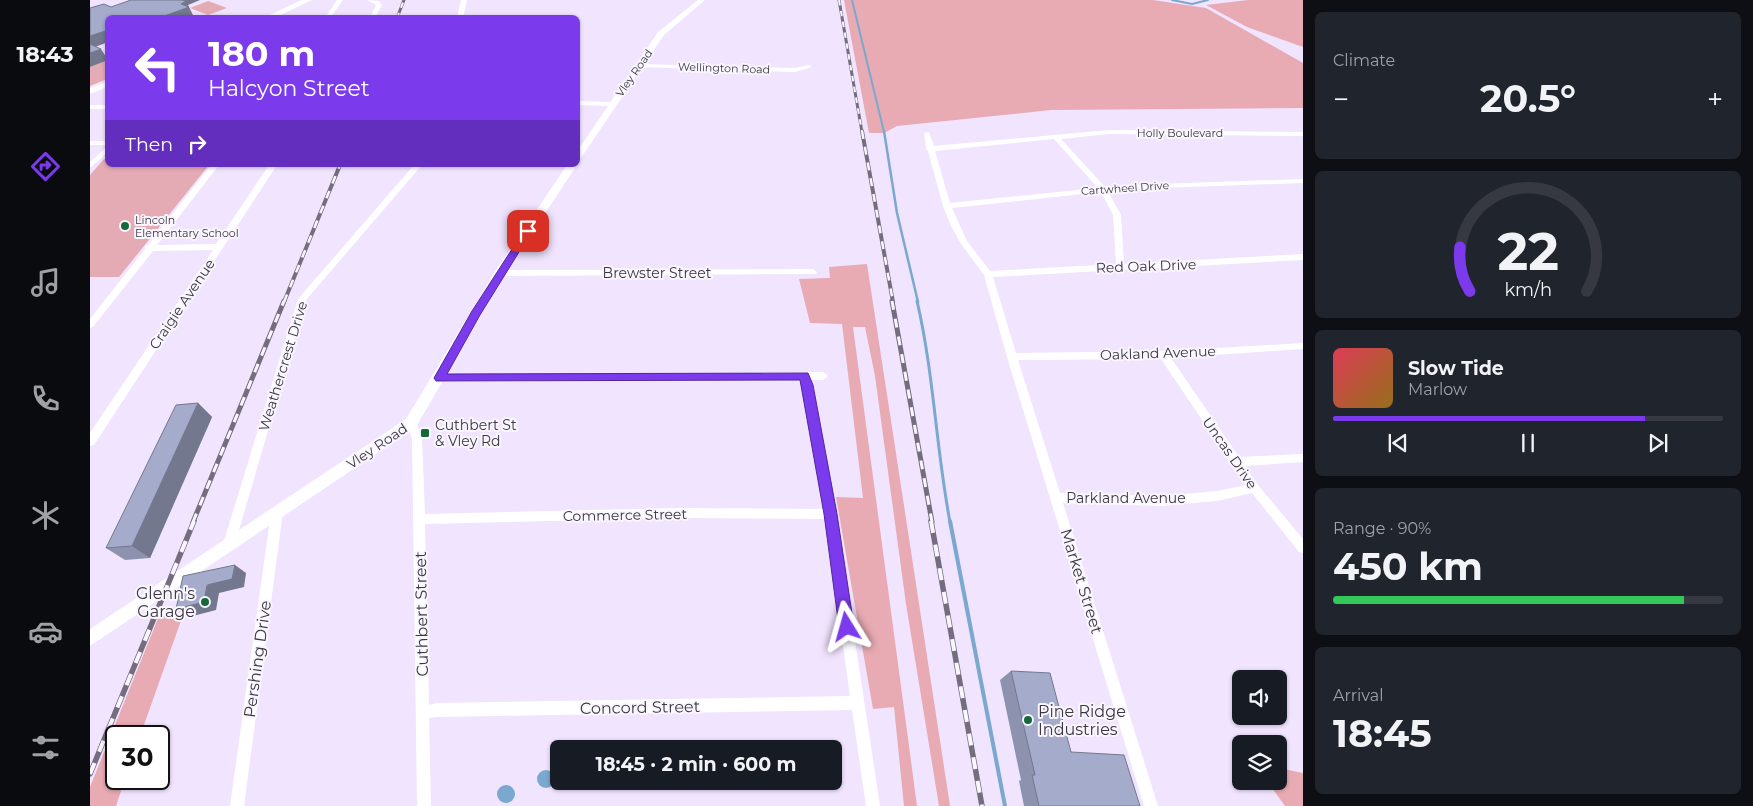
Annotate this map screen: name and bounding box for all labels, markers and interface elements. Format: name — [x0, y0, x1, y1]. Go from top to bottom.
text: 180 m — [208, 32, 315, 75]
icon: left — [125, 35, 190, 100]
text: 18:43 — [17, 41, 73, 68]
street label: Vley Road — [613, 47, 655, 99]
text: Climate — [1333, 51, 1395, 70]
street label: Wellington Road — [678, 59, 770, 77]
text: Halcyon Street — [208, 75, 370, 102]
text: 20.5° — [1480, 75, 1576, 122]
text: − — [1333, 82, 1349, 116]
text: + — [1707, 82, 1723, 116]
street label: Holly Boulevard — [1137, 126, 1223, 140]
icon: right — [183, 130, 211, 158]
text: Then — [125, 133, 173, 156]
icon: directions — [28, 149, 63, 184]
street label: Cartwheel Drive — [1081, 178, 1170, 198]
pin — [507, 210, 549, 252]
place label: Lincoln Elementary School — [135, 213, 239, 240]
icon: arrive — [514, 217, 542, 245]
marker: Lincoln Elementary School — [119, 220, 131, 232]
text: 22 — [1497, 220, 1559, 283]
street label: Craigie Avenue — [145, 255, 219, 353]
street label: Red Oak Drive — [1095, 255, 1197, 277]
street label: Brewster Street — [603, 264, 712, 282]
icon: music — [28, 265, 63, 300]
text: km/h — [1504, 279, 1552, 300]
street label: Weathercrest Drive — [255, 299, 311, 433]
street label: Oakland Avenue — [1100, 342, 1216, 364]
text: Slow Tide — [1408, 357, 1504, 380]
text: Marlow — [1408, 380, 1467, 399]
icon: phone — [28, 381, 63, 416]
street label: Uncas Drive — [1199, 413, 1261, 493]
place label: Cuthbert St & Vley Rd — [435, 416, 517, 450]
street label: Vley Road — [343, 419, 411, 473]
marker: Cuthbert St & Vley Rd — [419, 427, 431, 439]
icon: previous — [1384, 429, 1412, 457]
icon: pause — [1514, 429, 1542, 457]
icon: next — [1644, 429, 1672, 457]
street label: Parkland Avenue — [1066, 489, 1186, 507]
icon: climate — [28, 498, 63, 533]
street label: Commerce Street — [563, 505, 688, 525]
text: Range · 90% — [1333, 519, 1431, 538]
street label: Market Street — [1057, 526, 1107, 637]
text: 450 km — [1333, 543, 1483, 590]
street label: Cuthbert Street — [411, 551, 432, 677]
place label: Glenn's Garage — [136, 584, 195, 621]
marker: Glenn's Garage — [199, 596, 211, 608]
street label: Pershing Drive — [240, 599, 275, 719]
position arrow — [820, 600, 872, 652]
icon: car — [28, 614, 63, 649]
map controls — [1232, 670, 1287, 790]
button: sound — [1232, 670, 1287, 725]
text: Arrival — [1333, 686, 1383, 705]
street label: Concord Street — [580, 697, 701, 718]
place label: Pine Ridge Industries — [1038, 702, 1126, 739]
text: 18:45 — [1333, 710, 1432, 757]
marker: Pine Ridge Industries — [1022, 714, 1034, 726]
speed limit sign: 30 — [105, 725, 170, 790]
icon: filters — [28, 730, 63, 765]
button: layers — [1232, 735, 1287, 790]
text: 18:45 · 2 min · 600 m — [596, 753, 796, 776]

